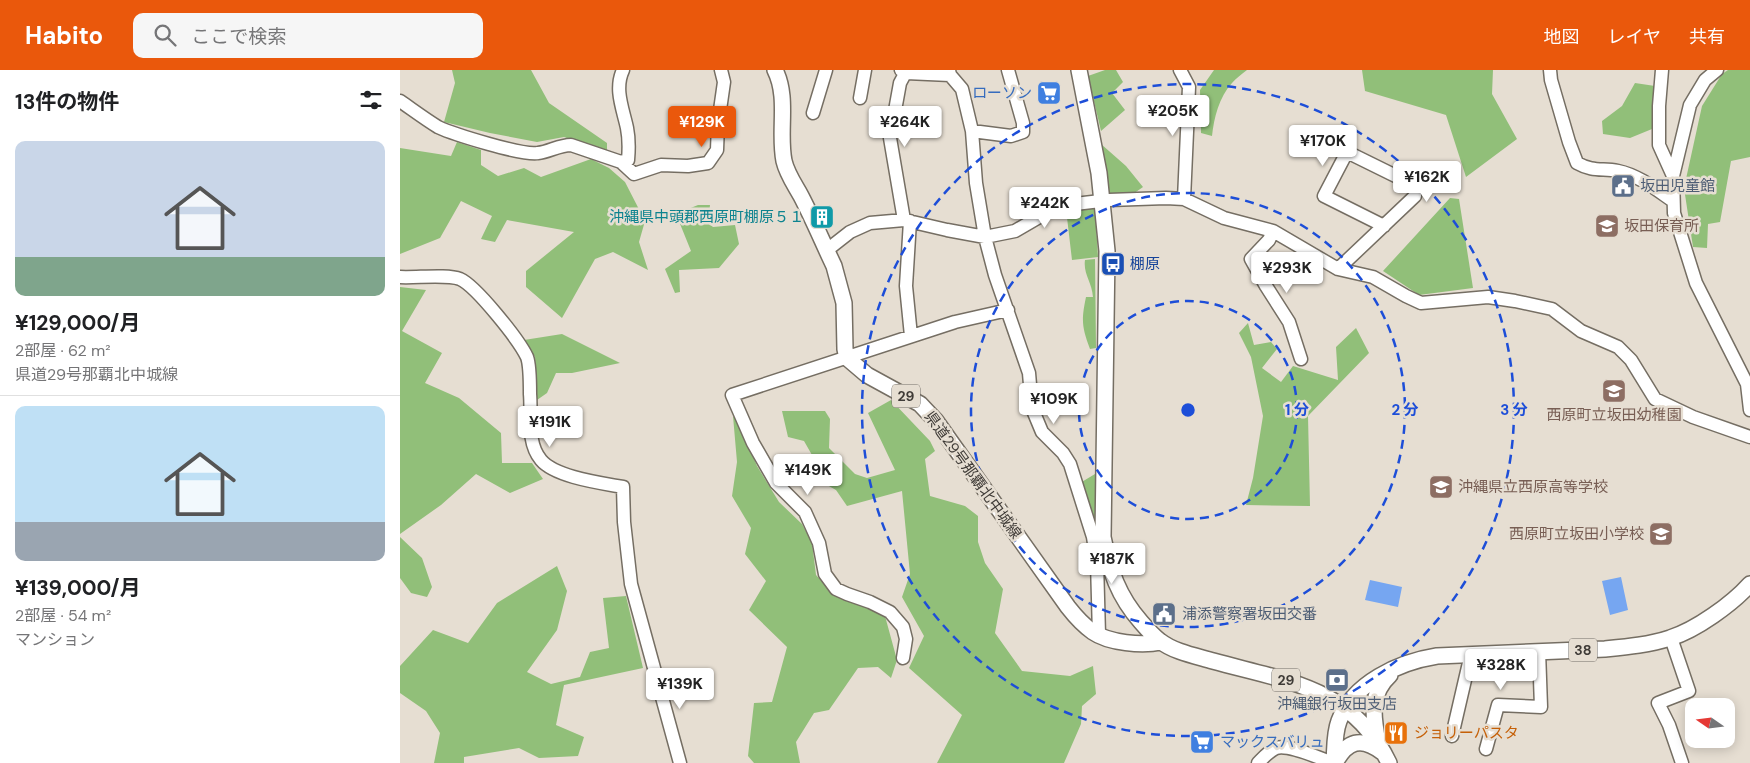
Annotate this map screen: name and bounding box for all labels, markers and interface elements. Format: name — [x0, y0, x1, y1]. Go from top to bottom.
search box — [133, 13, 483, 58]
text: Habito — [25, 20, 103, 51]
icon: search — [151, 21, 179, 49]
text: ここで検索 — [191, 24, 286, 49]
text: 地図 — [1544, 25, 1580, 49]
text: レイヤ — [1608, 25, 1661, 49]
text: 共有 — [1689, 25, 1725, 49]
supermarket icon: ローソン — [1036, 80, 1062, 106]
place label: ローソン — [972, 83, 1032, 103]
icon: filters — [357, 86, 385, 114]
text: 13件の物件 — [15, 88, 119, 116]
pin: ¥205K — [1138, 94, 1208, 137]
text: ¥205K — [1147, 100, 1199, 121]
pin: ¥129K — [667, 106, 737, 148]
pin: ¥264K — [870, 106, 940, 148]
text: ¥129K — [679, 111, 725, 132]
text: ¥264K — [880, 111, 930, 132]
pin: ¥170K — [1288, 124, 1358, 167]
text: ¥170K — [1300, 130, 1346, 151]
pin: ¥162K — [1392, 160, 1462, 203]
text: ¥162K — [1404, 166, 1450, 187]
icon: home — [155, 173, 245, 263]
public building icon: 坂田児童館 — [1610, 173, 1636, 199]
place label: 坂田児童館 — [1640, 176, 1715, 196]
pin: ¥242K — [1010, 186, 1080, 229]
text: ¥242K — [1020, 192, 1070, 213]
building icon: 沖縄県中頭郡西原町棚原５１ — [809, 204, 835, 230]
place label: 沖縄県中頭郡西原町棚原５１ — [609, 207, 804, 227]
school or university icon: 坂田保育所 — [1594, 213, 1620, 239]
place label: 坂田保育所 — [1624, 216, 1699, 236]
bus stop icon: 棚原 — [1100, 251, 1126, 277]
pin: ¥293K — [1252, 252, 1322, 294]
place label: 棚原 — [1130, 254, 1160, 274]
text: ¥293K — [1262, 257, 1312, 278]
text: ¥129,000/月 — [15, 309, 140, 337]
text: 2部屋 · 62 m² — [15, 340, 111, 361]
text: 県道29号那覇北中城線 — [15, 364, 178, 385]
school or university icon: 西原町立坂田幼稚園 — [1601, 378, 1627, 404]
pin: ¥109K — [1019, 382, 1089, 425]
road number: 29 — [892, 384, 920, 408]
text: ¥109K — [1030, 388, 1078, 409]
text: 1 分 — [1285, 400, 1309, 420]
text: 2 分 — [1391, 400, 1419, 420]
text: 3 分 — [1500, 400, 1528, 420]
centre of rings — [1179, 401, 1197, 419]
place label: 西原町立坂田幼稚園 — [1546, 405, 1682, 425]
pin: ¥191K — [515, 406, 585, 448]
street label: 県道29号那覇北中城線 — [920, 407, 1026, 543]
text: ¥191K — [529, 411, 571, 432]
icon: home — [155, 439, 245, 529]
pin: ¥149K — [773, 454, 843, 496]
text: ¥149K — [784, 459, 832, 480]
school or university icon: 沖縄県立西原高等学校 — [1428, 474, 1454, 500]
place label: 沖縄県立西原高等学校 — [1458, 477, 1608, 497]
school or university icon: 西原町立坂田小学校 — [1648, 521, 1674, 547]
place label: 西原町立坂田小学校 — [1509, 524, 1644, 544]
pin: ¥187K — [1077, 542, 1147, 585]
text: ¥187K — [1089, 548, 1135, 569]
text: ¥139,000/月 — [15, 574, 140, 602]
public building icon: 浦添警察署坂田交番 — [1151, 601, 1177, 627]
place label: 浦添警察署坂田交番 — [1182, 604, 1317, 624]
text: 2部屋 · 54 m² — [15, 605, 111, 626]
text: マンション — [15, 629, 95, 650]
road number: 38 — [1569, 638, 1597, 662]
pin: ¥328K — [1466, 648, 1536, 691]
text: ¥328K — [1476, 654, 1526, 675]
bank icon: 沖縄銀行坂田支店 — [1324, 667, 1350, 693]
pin: ¥139K — [645, 668, 715, 710]
road number: 29 — [1272, 668, 1300, 692]
text: ¥139K — [657, 673, 703, 694]
place label: 沖縄銀行坂田支店 — [1277, 694, 1397, 714]
north arrow — [1685, 698, 1735, 748]
map controls — [1685, 698, 1735, 748]
restaurant icon: ジョリーパスタ — [1383, 720, 1409, 746]
place label: ジョリーパスタ — [1414, 723, 1519, 743]
supermarket icon: マックスバリュ — [1189, 729, 1215, 755]
place label: マックスバリュ — [1220, 732, 1325, 752]

